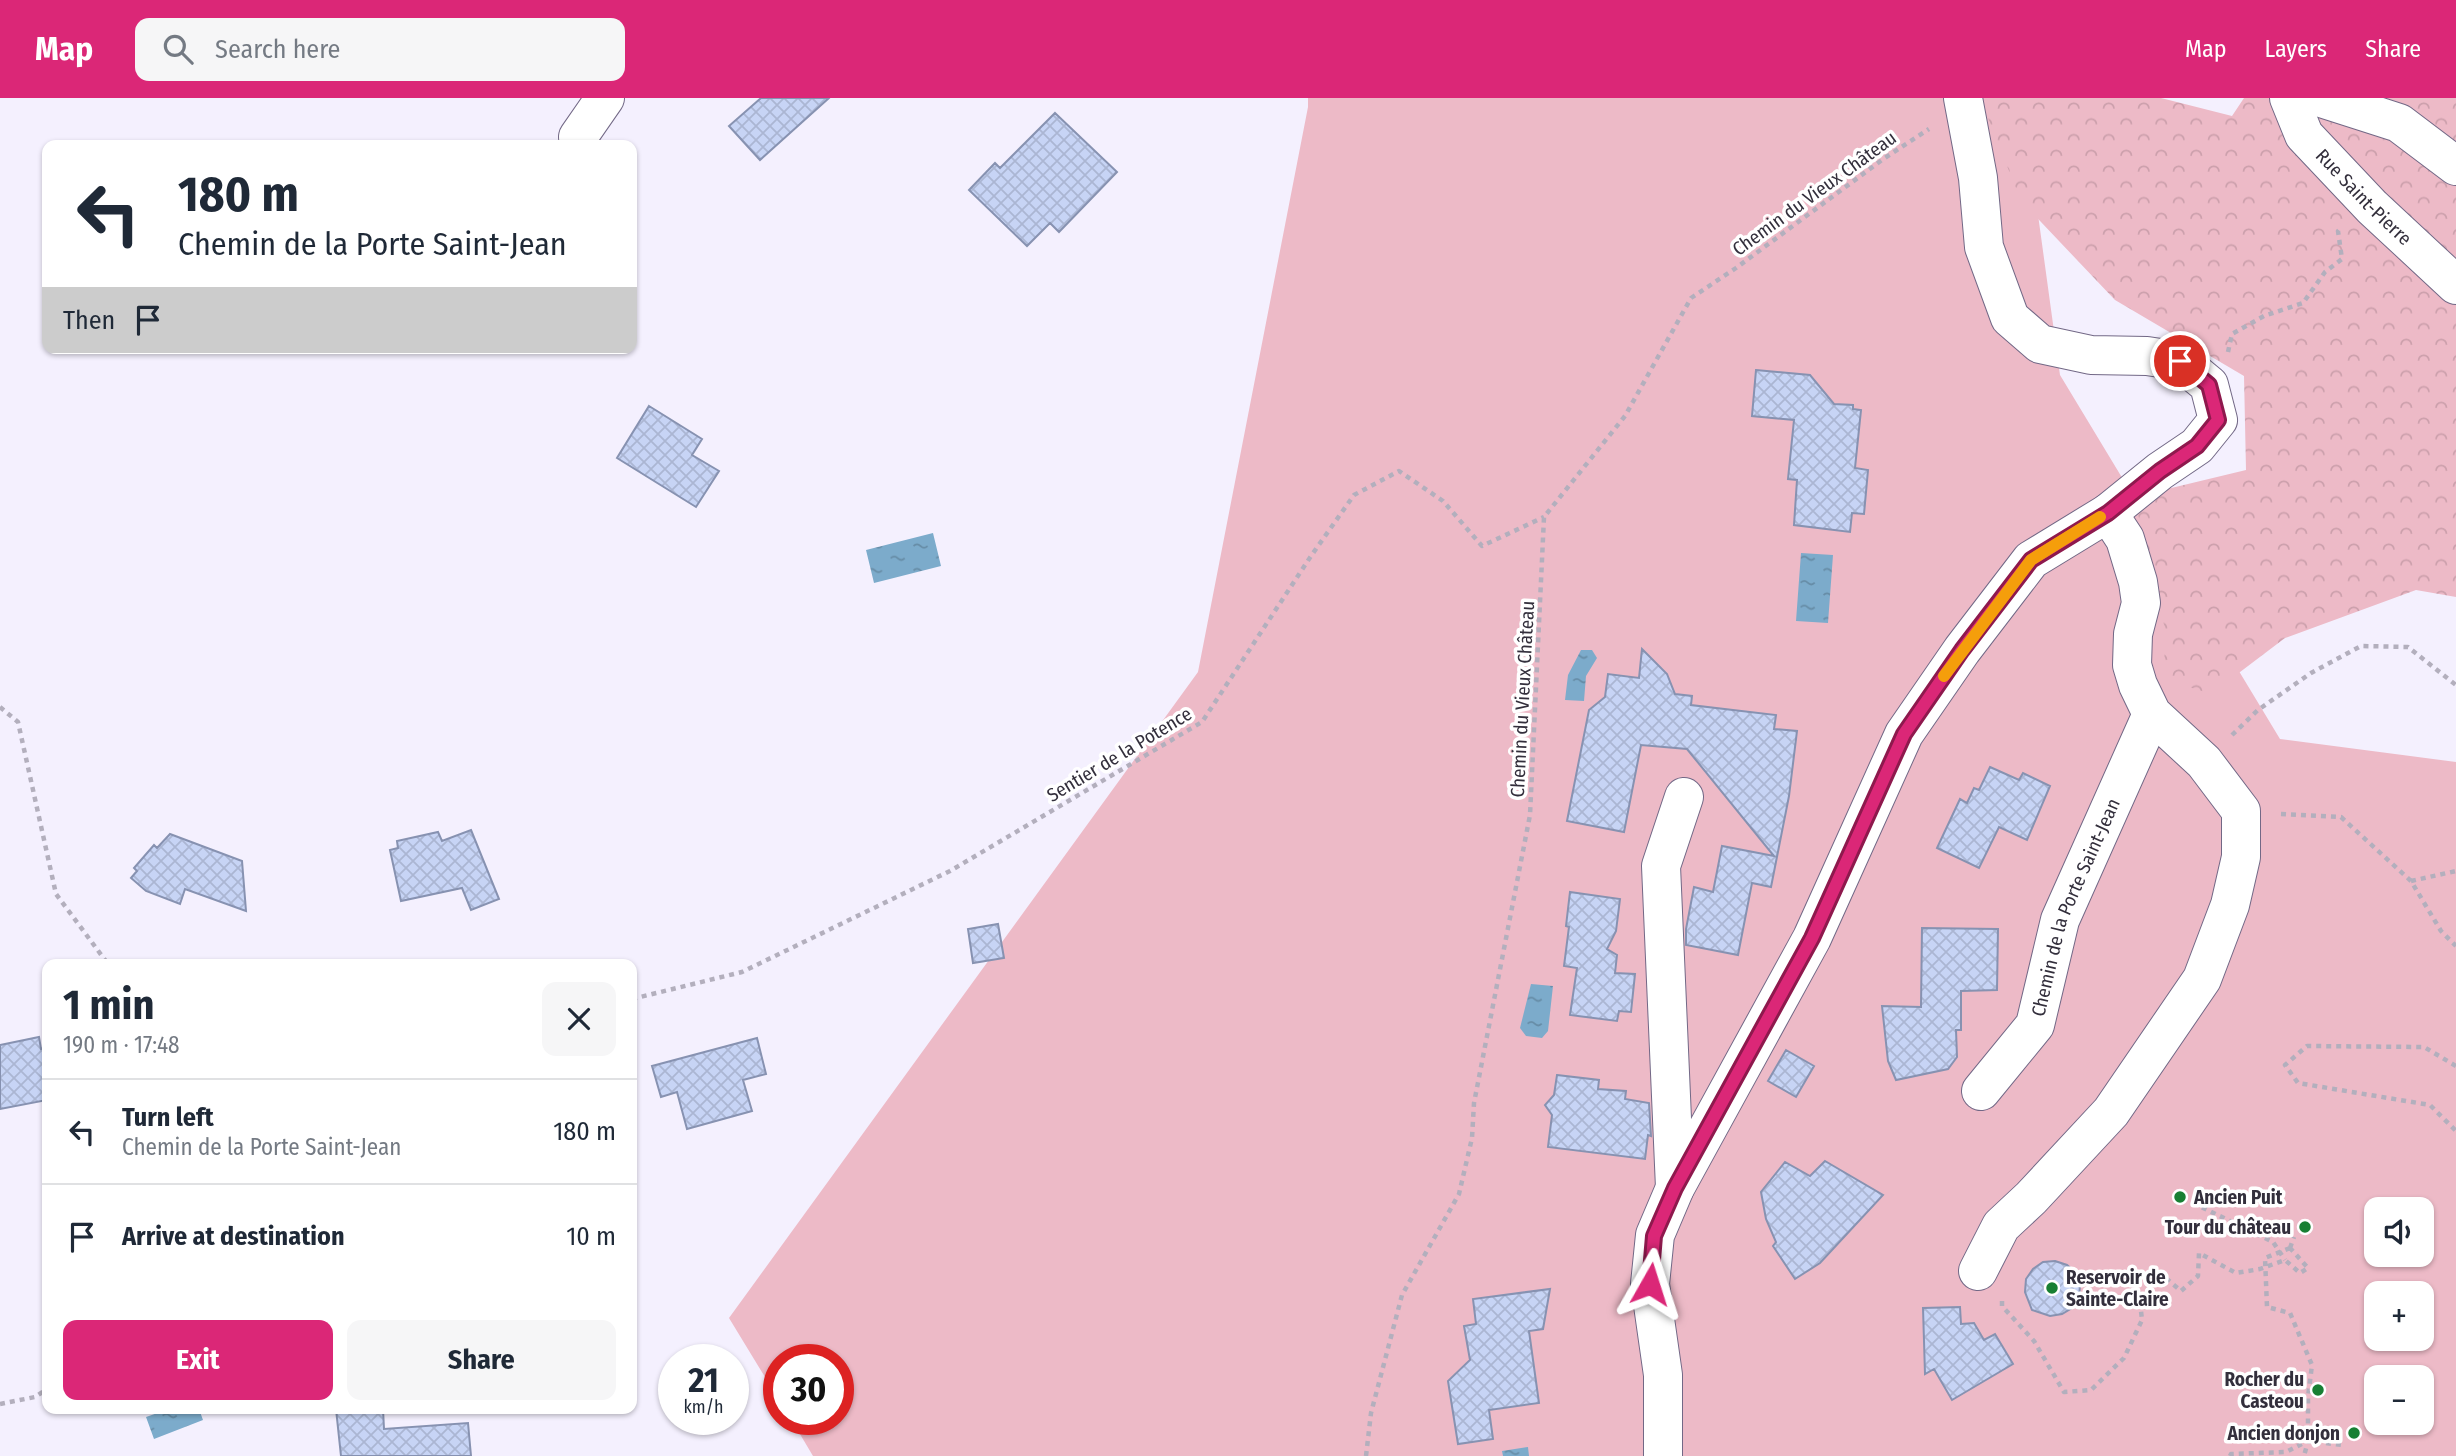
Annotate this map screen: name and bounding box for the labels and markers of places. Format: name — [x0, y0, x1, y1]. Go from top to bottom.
pin — [2150, 331, 2210, 391]
place label: Ancien Puit — [2193, 1186, 2283, 1209]
marker: Ancien Puit — [2172, 1189, 2188, 1205]
place label: Tour du château — [2165, 1216, 2291, 1239]
marker: Tour du château — [2297, 1219, 2313, 1235]
place label: Reservoir de Sainte-Claire — [2066, 1266, 2169, 1311]
marker: Reservoir de Sainte-Claire — [2044, 1280, 2060, 1296]
place label: Rocher du Casteou — [2224, 1368, 2304, 1413]
marker: Rocher du Casteou — [2310, 1382, 2326, 1398]
place label: Ancien donjon — [2227, 1422, 2340, 1445]
marker: Ancien donjon — [2346, 1425, 2362, 1441]

